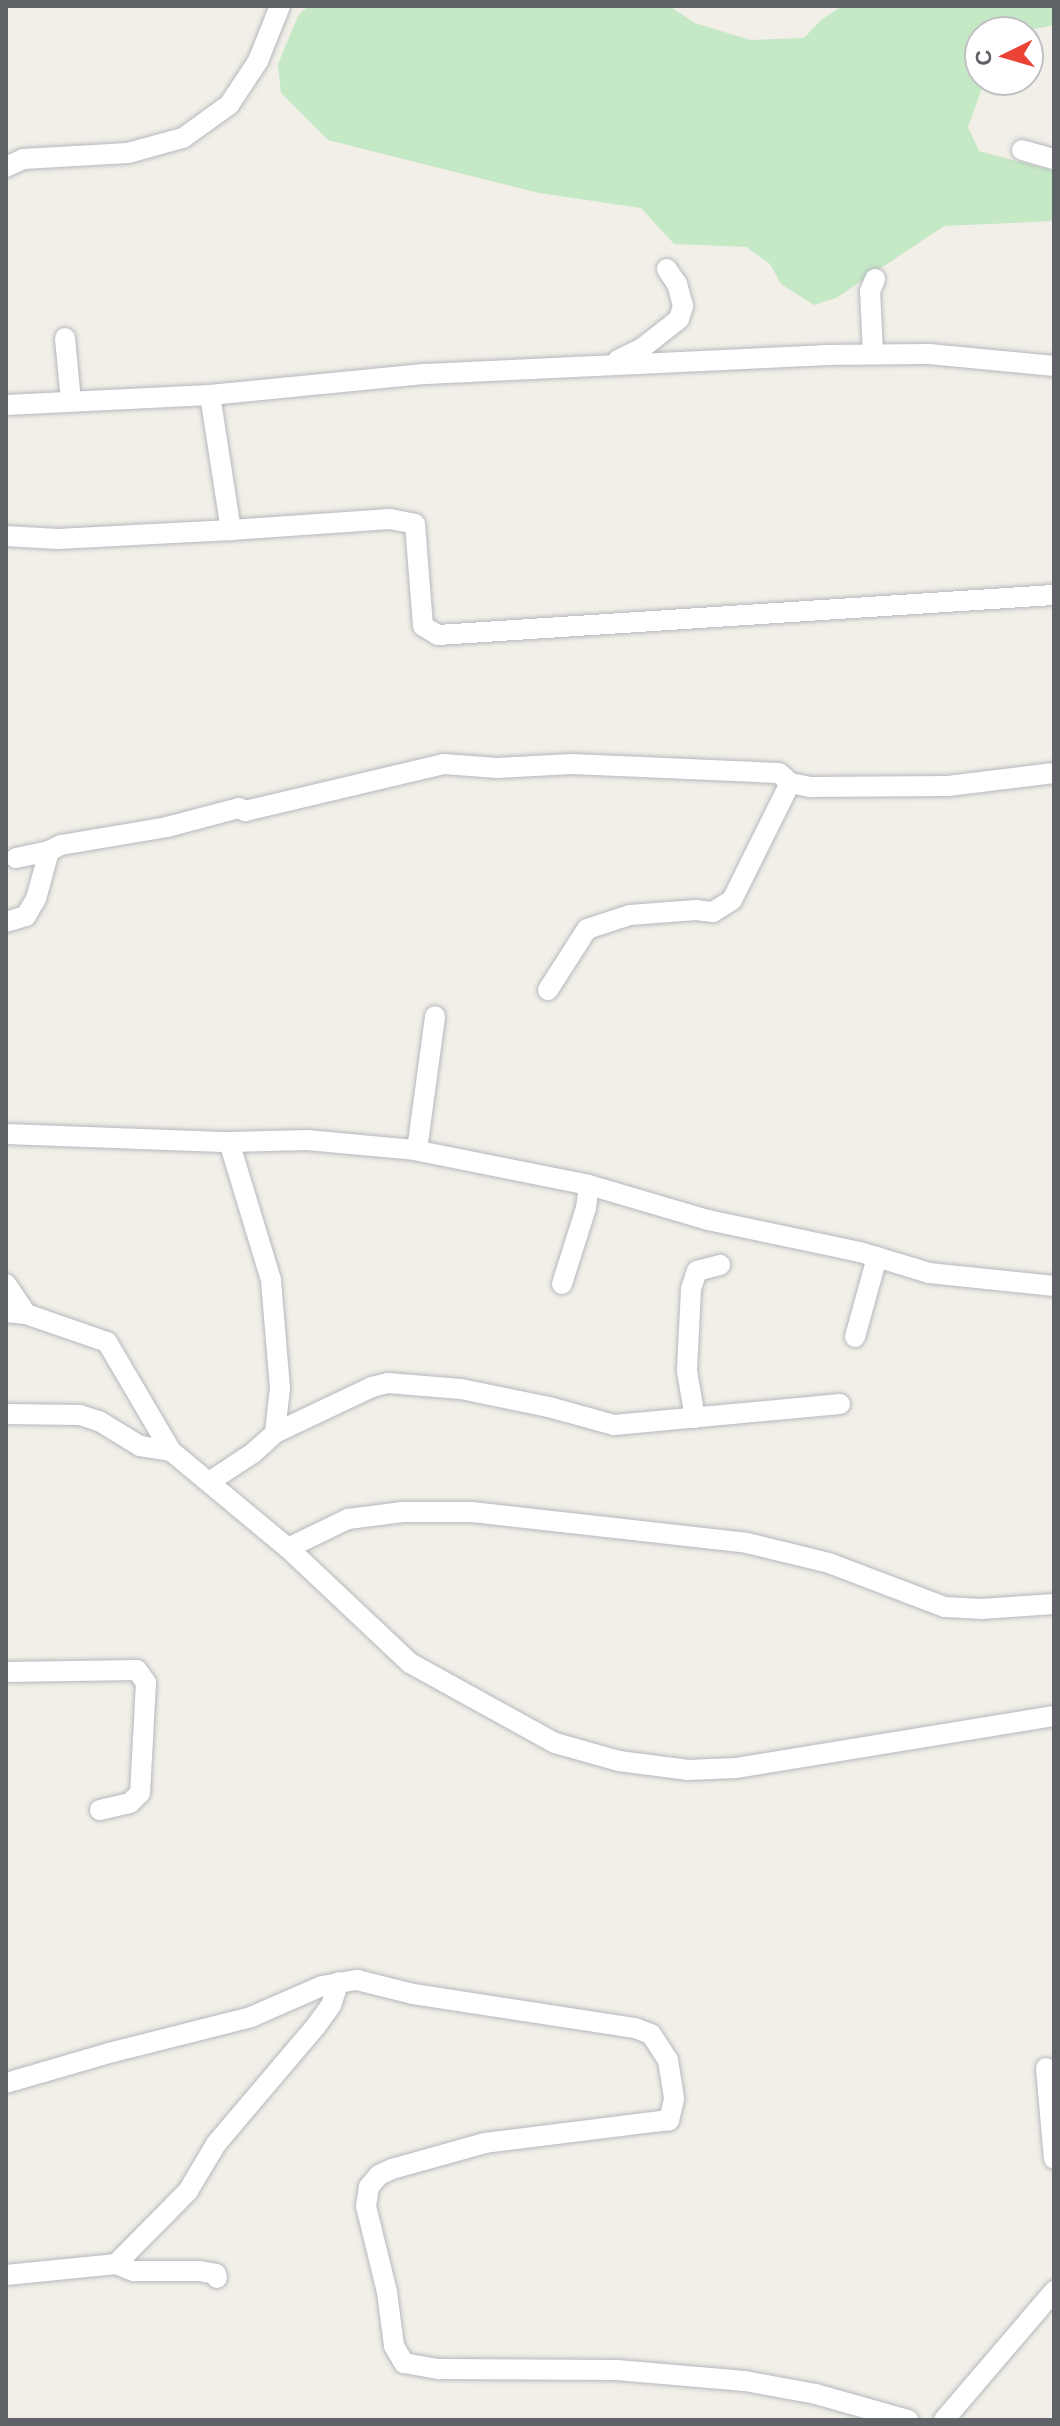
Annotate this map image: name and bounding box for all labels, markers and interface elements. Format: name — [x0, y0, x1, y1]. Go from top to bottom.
north arrow — [964, 16, 1044, 96]
text: С — [968, 49, 996, 67]

